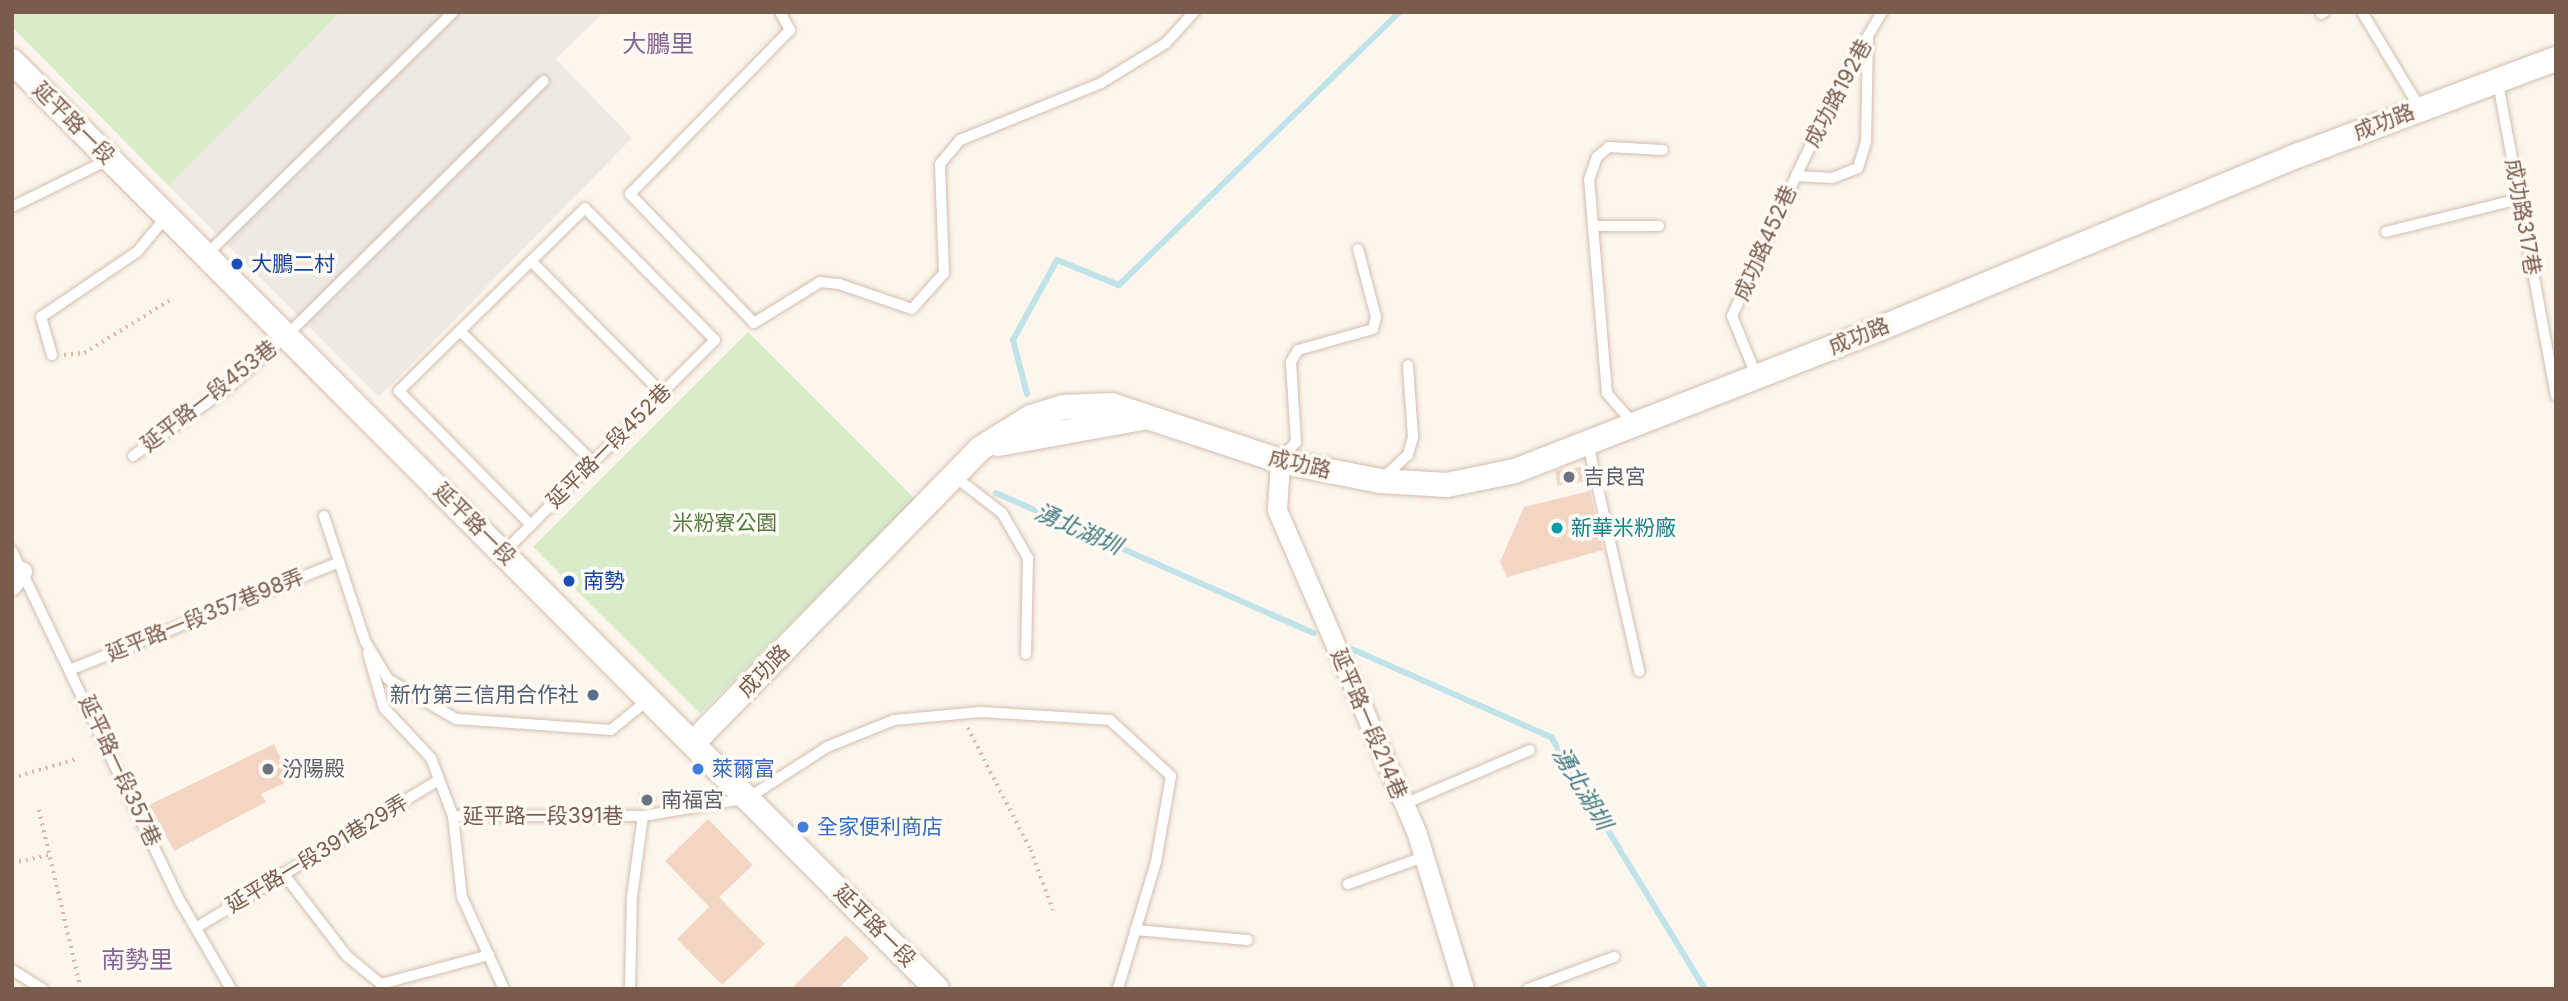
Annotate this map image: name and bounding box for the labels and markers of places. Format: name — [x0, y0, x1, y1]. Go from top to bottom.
place label: 大鵬二村 — [251, 251, 335, 277]
marker: 大鵬二村 — [229, 256, 245, 272]
place label: 吉良宮 — [1583, 464, 1646, 490]
marker: 吉良宮 — [1561, 469, 1577, 485]
place label: 新華米粉廠 — [1571, 515, 1676, 541]
marker: 新華米粉廠 — [1549, 520, 1565, 536]
place label: 南勢 — [583, 568, 625, 594]
marker: 南勢 — [561, 573, 577, 589]
place label: 新竹第三信用合作社 — [390, 682, 579, 708]
marker: 新竹第三信用合作社 — [585, 687, 601, 703]
place label: 汾陽殿 — [282, 756, 345, 782]
place label: 萊爾富 — [712, 756, 775, 782]
marker: 汾陽殿 — [260, 761, 276, 777]
marker: 萊爾富 — [690, 761, 706, 777]
place label: 南福宮 — [661, 787, 724, 813]
marker: 南福宮 — [639, 792, 655, 808]
place label: 全家便利商店 — [817, 814, 943, 840]
marker: 全家便利商店 — [795, 819, 811, 835]

